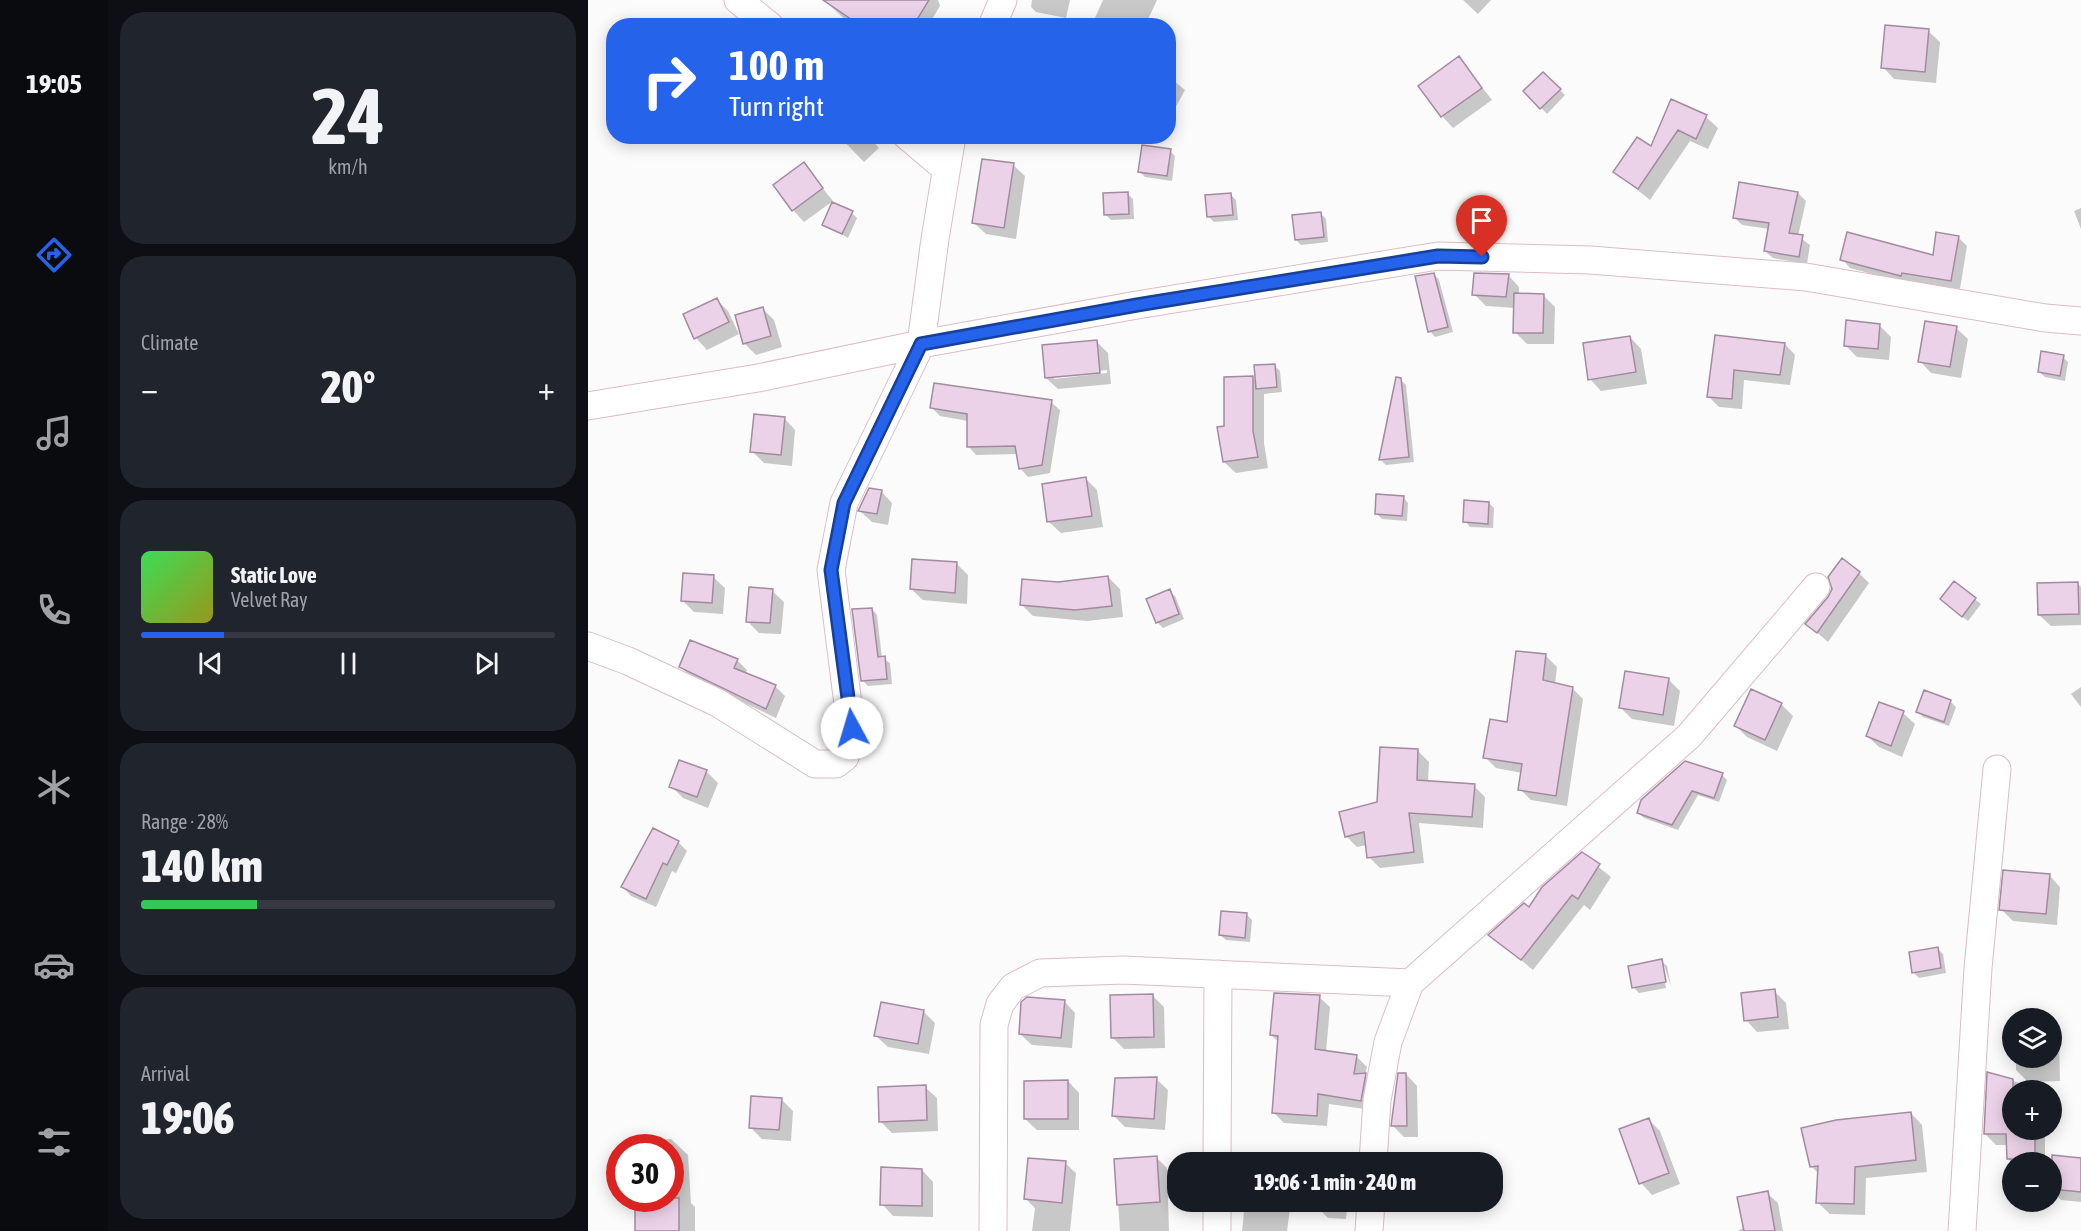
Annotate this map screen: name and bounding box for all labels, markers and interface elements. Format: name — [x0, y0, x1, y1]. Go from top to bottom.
text: 100 m — [729, 41, 824, 89]
icon: right — [630, 42, 708, 120]
text: 19:05 — [26, 68, 82, 99]
text: 24 — [311, 71, 385, 161]
text: Turn right — [729, 91, 824, 122]
text: km/h — [328, 155, 368, 178]
pin — [1456, 195, 1507, 257]
icon: arrive — [1465, 204, 1498, 237]
icon: directions — [33, 234, 75, 276]
text: Climate — [141, 331, 198, 354]
text: 20° — [321, 361, 375, 413]
text: − — [141, 369, 158, 407]
text: + — [538, 369, 555, 407]
icon: music — [33, 412, 75, 454]
text: Static Love — [231, 562, 317, 588]
text: Velvet Ray — [231, 588, 308, 611]
icon: phone — [33, 589, 75, 631]
icon: previous — [194, 647, 227, 680]
icon: pause — [332, 647, 365, 680]
icon: next — [470, 647, 503, 680]
position arrow — [820, 696, 884, 760]
icon: climate — [33, 766, 75, 808]
text: Range · 28% — [141, 810, 228, 833]
text: 140 km — [141, 840, 263, 892]
icon: car — [33, 944, 75, 986]
map controls — [2002, 1008, 2062, 1212]
button: layers — [2002, 1008, 2062, 1068]
text: Arrival — [141, 1062, 190, 1085]
button: + — [2002, 1080, 2062, 1140]
text: 19:06 — [141, 1092, 235, 1144]
icon: filters — [33, 1121, 75, 1163]
speed limit sign: 30 — [606, 1134, 684, 1212]
button: − — [2002, 1152, 2062, 1212]
text: 19:06 · 1 min · 240 m — [1254, 1169, 1416, 1195]

